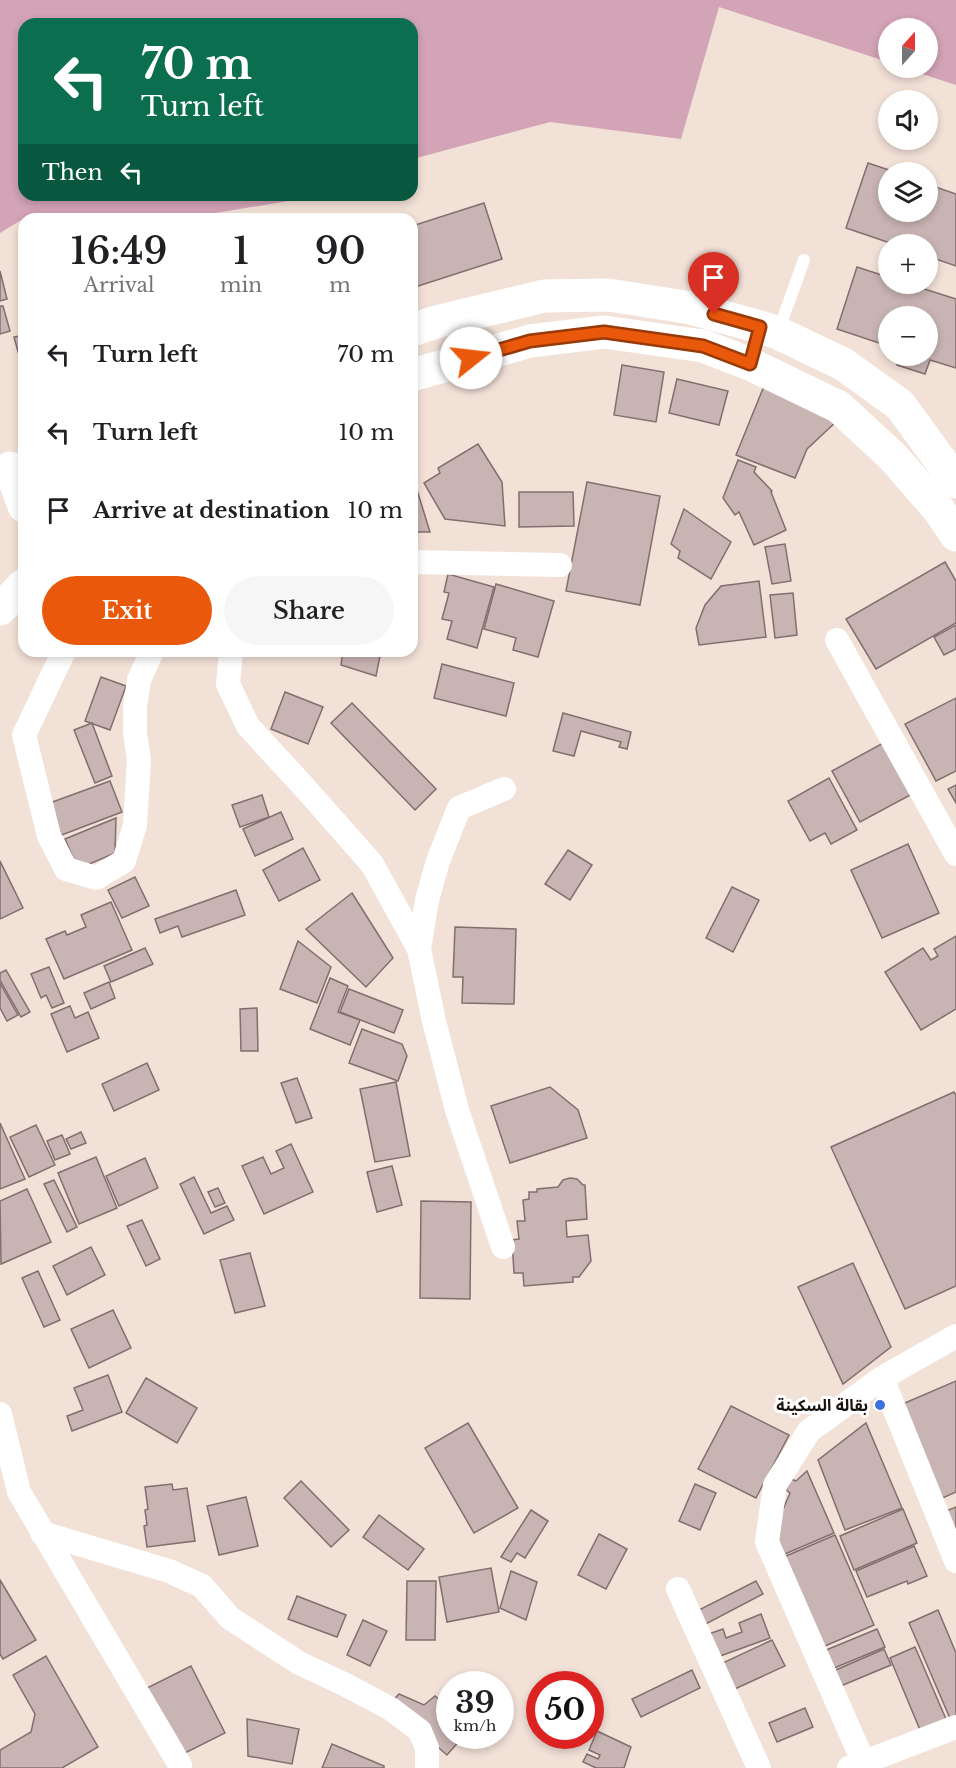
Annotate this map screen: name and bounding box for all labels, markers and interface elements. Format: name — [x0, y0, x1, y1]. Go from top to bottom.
north arrow — [878, 18, 938, 78]
map controls — [878, 18, 938, 366]
text: 70 m — [141, 38, 252, 90]
icon: left — [42, 42, 120, 120]
text: Turn left — [141, 90, 264, 123]
button: sound — [878, 90, 938, 150]
icon: left — [115, 156, 148, 189]
text: Then — [42, 159, 103, 186]
button: layers — [878, 162, 938, 222]
text: 16:49 — [71, 229, 167, 274]
text: 1 — [233, 229, 249, 274]
text: 90 — [315, 229, 365, 274]
button: + — [878, 234, 938, 294]
pin — [688, 252, 739, 314]
icon: arrive — [697, 261, 730, 294]
text: Arrival — [84, 273, 154, 297]
text: min — [220, 273, 262, 297]
text: m — [329, 273, 351, 297]
button: − — [878, 306, 938, 366]
position arrow — [439, 326, 503, 390]
icon: left — [42, 338, 75, 371]
text: Turn left — [93, 341, 198, 368]
text: 70 m — [337, 341, 394, 368]
icon: left — [42, 416, 75, 449]
text: Turn left — [93, 419, 198, 446]
text: 10 m — [339, 419, 394, 446]
icon: arrive — [42, 494, 75, 527]
text: Arrive at destination — [93, 497, 330, 524]
text: 10 m — [348, 497, 403, 524]
button: Exit — [42, 576, 212, 645]
button: Share — [224, 576, 394, 645]
place label: بقالة السكينة — [776, 1395, 868, 1415]
marker: بقالة السكينة — [873, 1398, 887, 1412]
speed limit sign: 50 — [526, 1671, 604, 1749]
text: 39 — [455, 1684, 495, 1721]
text: km/h — [454, 1716, 496, 1735]

